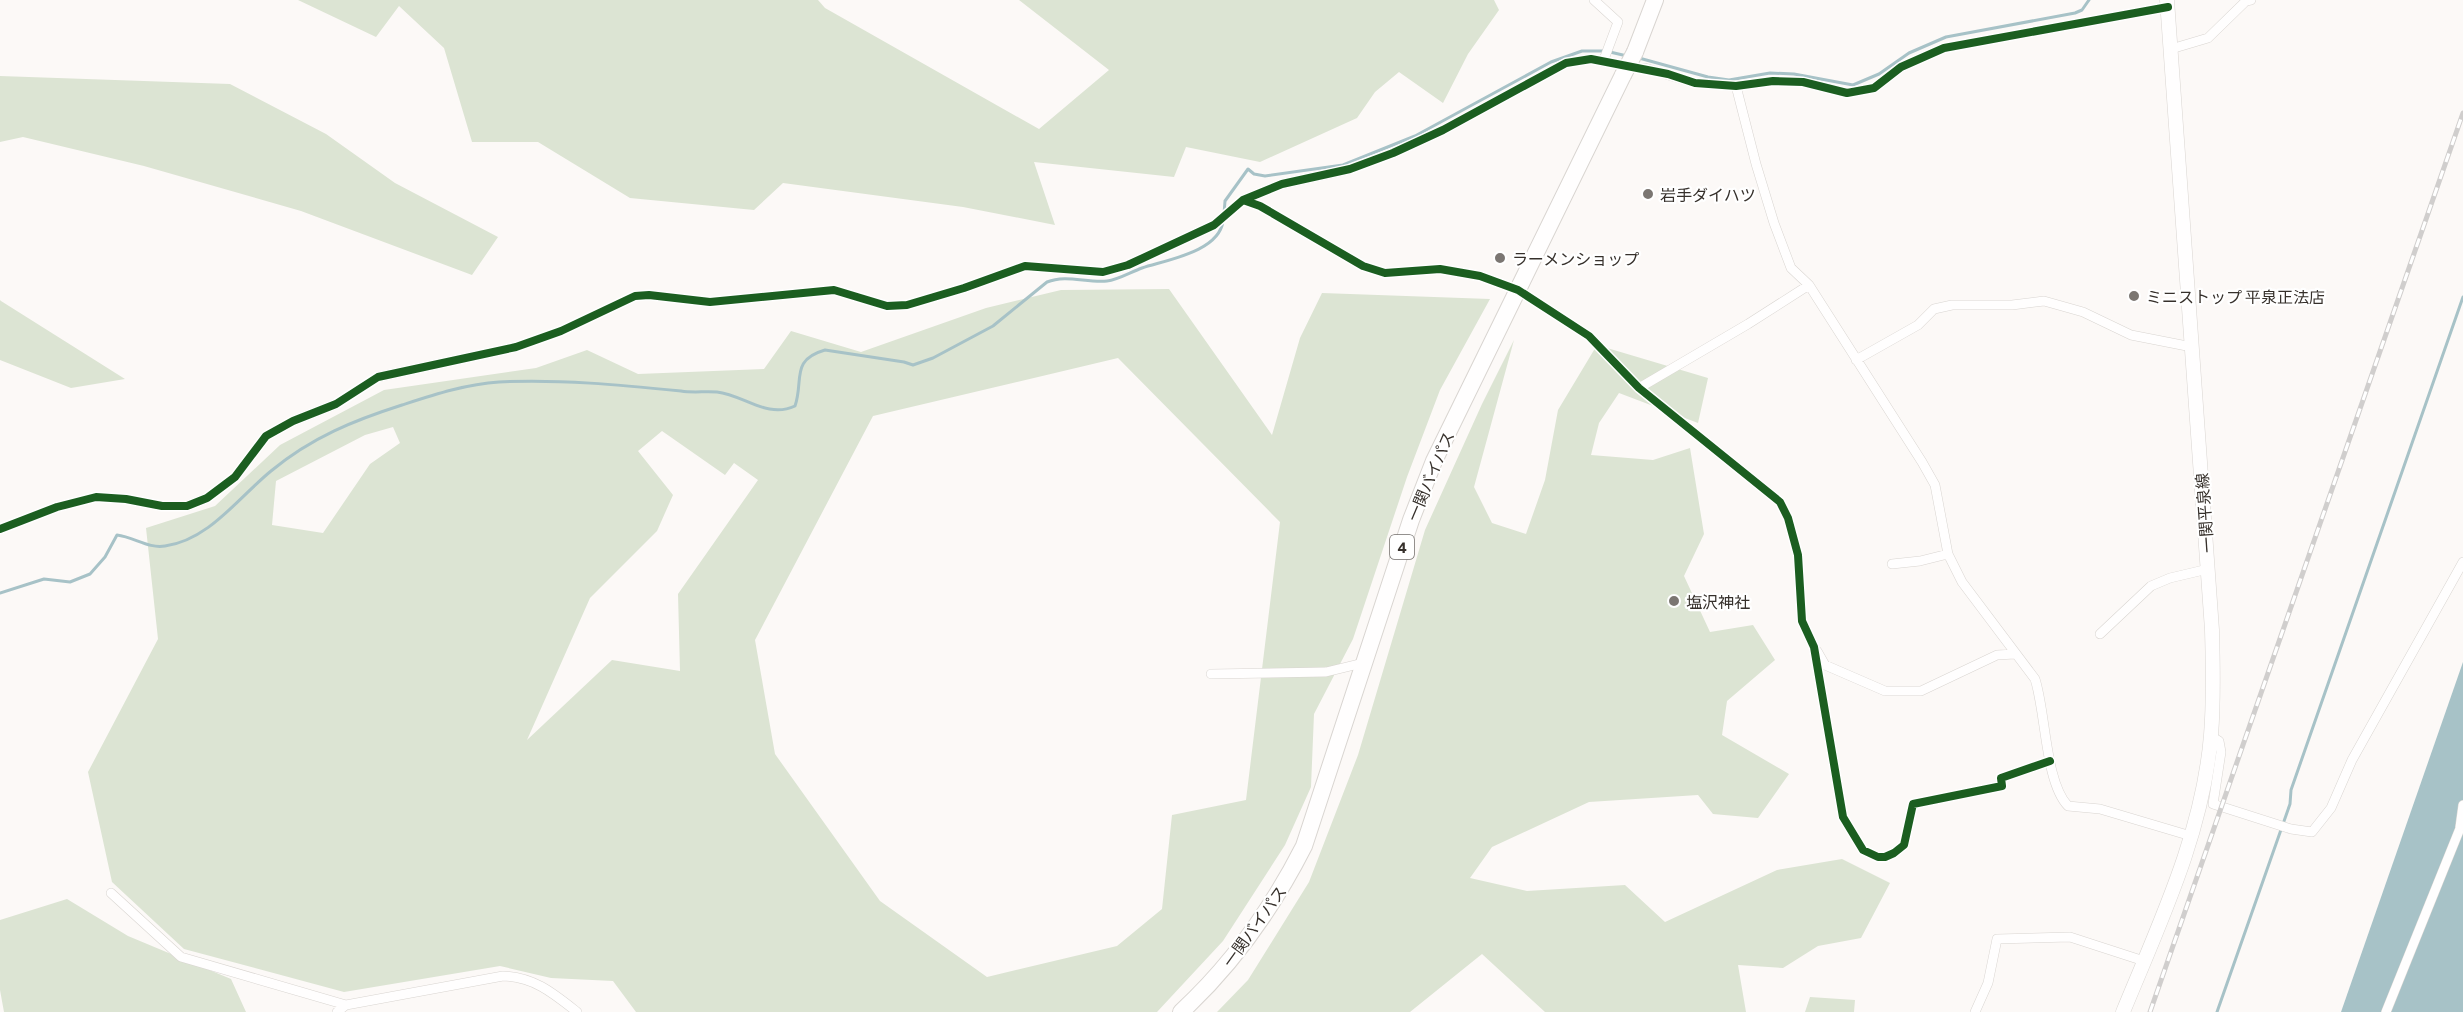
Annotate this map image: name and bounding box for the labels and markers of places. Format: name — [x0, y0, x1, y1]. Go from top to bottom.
place label: 岩手ダイハツ — [1660, 185, 1756, 204]
marker: 岩手ダイハツ — [1641, 187, 1655, 201]
place label: ラーメンショップ — [1512, 249, 1639, 268]
marker: ラーメンショップ — [1493, 251, 1507, 265]
place label: ミニストップ 平泉正法店 — [2146, 287, 2325, 306]
marker: ミニストップ 平泉正法店 — [2127, 289, 2141, 303]
place label: 塩沢神社 — [1686, 592, 1750, 611]
marker: 塩沢神社 — [1667, 594, 1681, 608]

